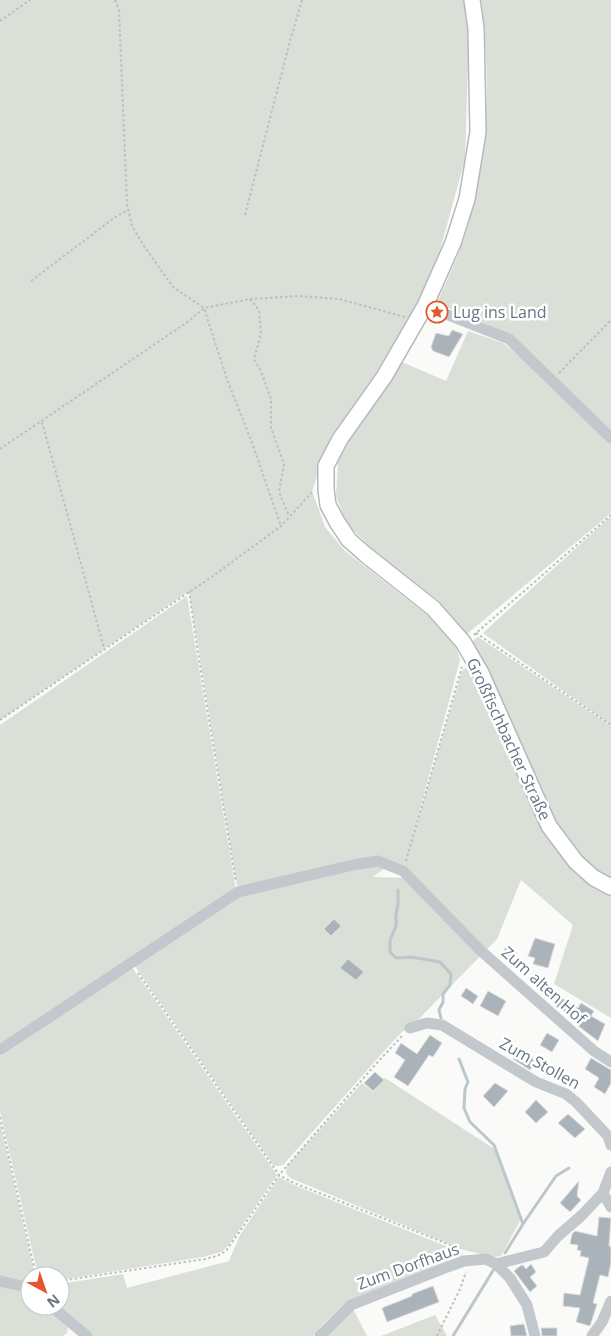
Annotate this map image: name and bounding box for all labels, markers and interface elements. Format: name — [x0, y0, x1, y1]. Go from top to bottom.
place icon: Lug ins Land — [425, 300, 449, 324]
place label: Lug ins Land — [453, 301, 546, 323]
street label: Großfischbacher Straße — [462, 654, 556, 824]
street label: Zum alten Hof — [497, 941, 592, 1030]
street label: Zum Stollen — [496, 1032, 584, 1094]
street label: Zum Dorfhaus — [354, 1237, 462, 1295]
north arrow — [20, 1266, 70, 1316]
text: N — [43, 1290, 64, 1312]

